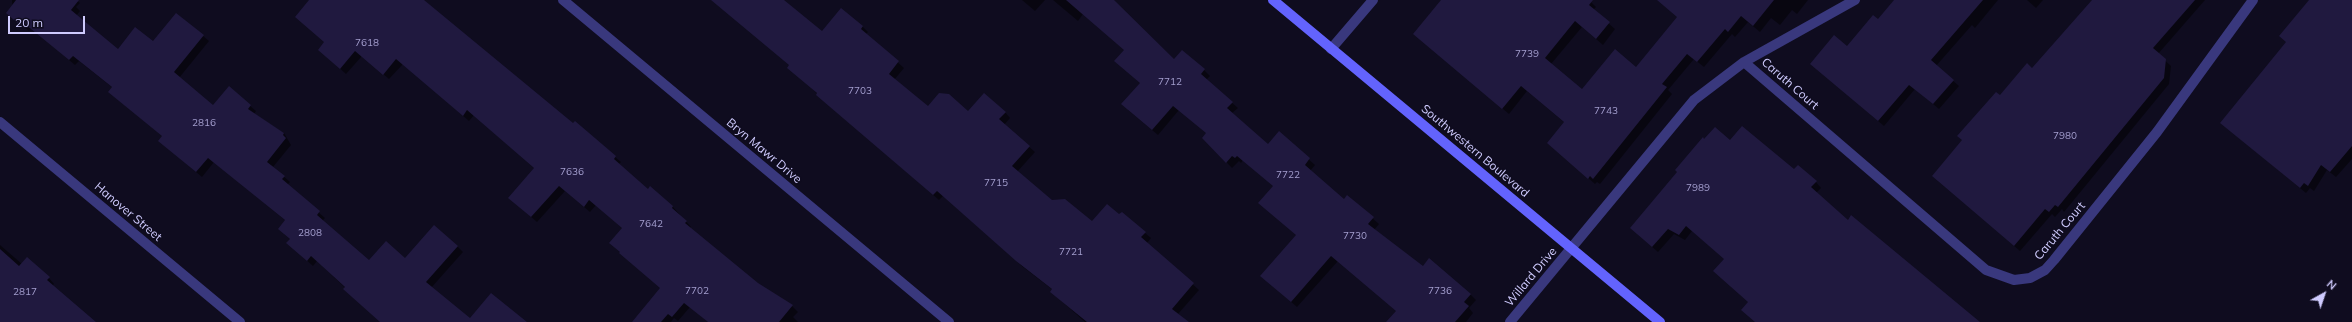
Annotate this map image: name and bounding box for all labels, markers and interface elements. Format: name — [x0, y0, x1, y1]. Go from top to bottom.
scale bar — [10, 8, 87, 34]
text: 20 m — [15, 15, 43, 30]
house number: 7618 — [355, 37, 379, 49]
house number: 7739 — [1515, 48, 1539, 60]
street label: Caruth Court — [1758, 55, 1822, 113]
house number: 7712 — [1158, 76, 1182, 88]
house number: 7703 — [848, 85, 872, 97]
street label: Southwestern Boulevard — [1418, 102, 1532, 200]
house number: 7743 — [1594, 105, 1618, 117]
street label: Bryn Mawr Drive — [723, 115, 805, 187]
house number: 2816 — [192, 117, 216, 129]
house number: 7980 — [2053, 130, 2077, 142]
house number: 7636 — [560, 166, 584, 178]
house number: 7722 — [1276, 169, 1300, 181]
house number: 7715 — [984, 177, 1008, 189]
street label: Hanover Street — [91, 180, 165, 244]
house number: 7989 — [1686, 182, 1710, 194]
street label: Caruth Court — [2032, 199, 2088, 263]
house number: 7642 — [639, 218, 663, 230]
house number: 2808 — [298, 227, 322, 239]
house number: 7730 — [1343, 230, 1367, 242]
street label: Willard Drive — [1502, 245, 1560, 309]
house number: 7721 — [1059, 246, 1083, 258]
north arrow — [2304, 274, 2344, 314]
text: N — [2324, 277, 2339, 293]
house number: 7702 — [685, 285, 709, 297]
house number: 7736 — [1428, 285, 1452, 297]
house number: 2817 — [13, 286, 37, 298]

